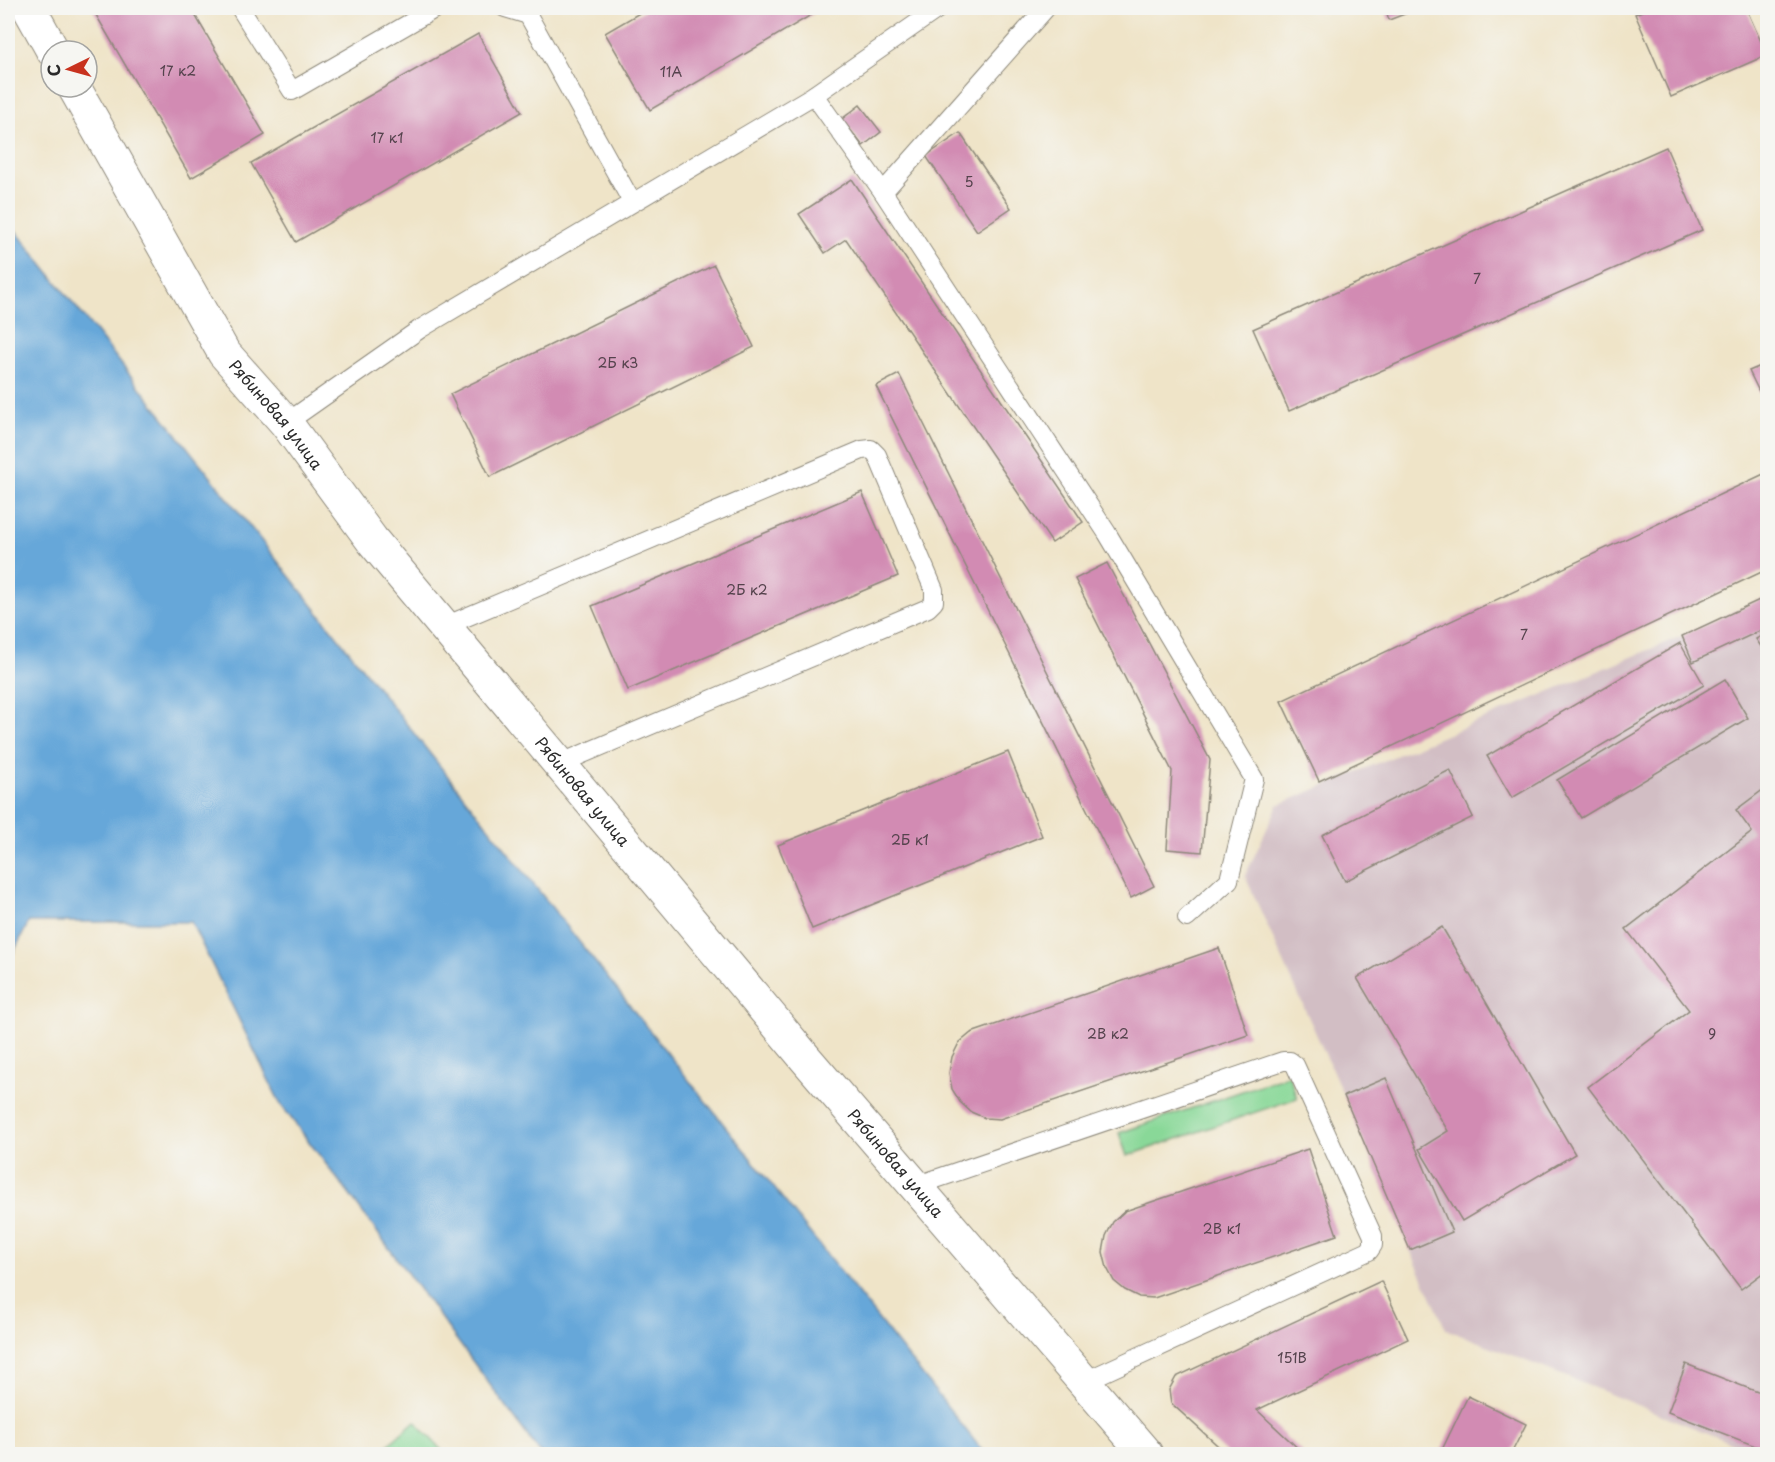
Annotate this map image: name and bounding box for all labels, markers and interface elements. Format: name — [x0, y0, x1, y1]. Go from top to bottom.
north arrow — [39, 39, 99, 99]
house number: 17 к2 — [160, 60, 196, 81]
house number: 11А — [660, 61, 682, 82]
text: С — [41, 63, 66, 77]
house number: 17 к1 — [371, 127, 403, 148]
house number: 5 — [964, 171, 974, 192]
house number: 7 — [1473, 268, 1481, 289]
house number: 2Б к3 — [598, 352, 638, 373]
street label: Рябиновая улица — [224, 354, 329, 474]
house number: 2Б к2 — [726, 579, 768, 600]
house number: 7 — [1520, 624, 1528, 645]
street label: Рябиновая улица — [530, 731, 636, 851]
house number: 2Б к1 — [891, 829, 929, 850]
house number: 2В к2 — [1087, 1023, 1129, 1044]
house number: 9 — [1708, 1023, 1716, 1044]
street label: Рябиновая улица — [843, 1103, 950, 1222]
house number: 2В к1 — [1203, 1218, 1241, 1239]
house number: 151В — [1277, 1347, 1307, 1368]

